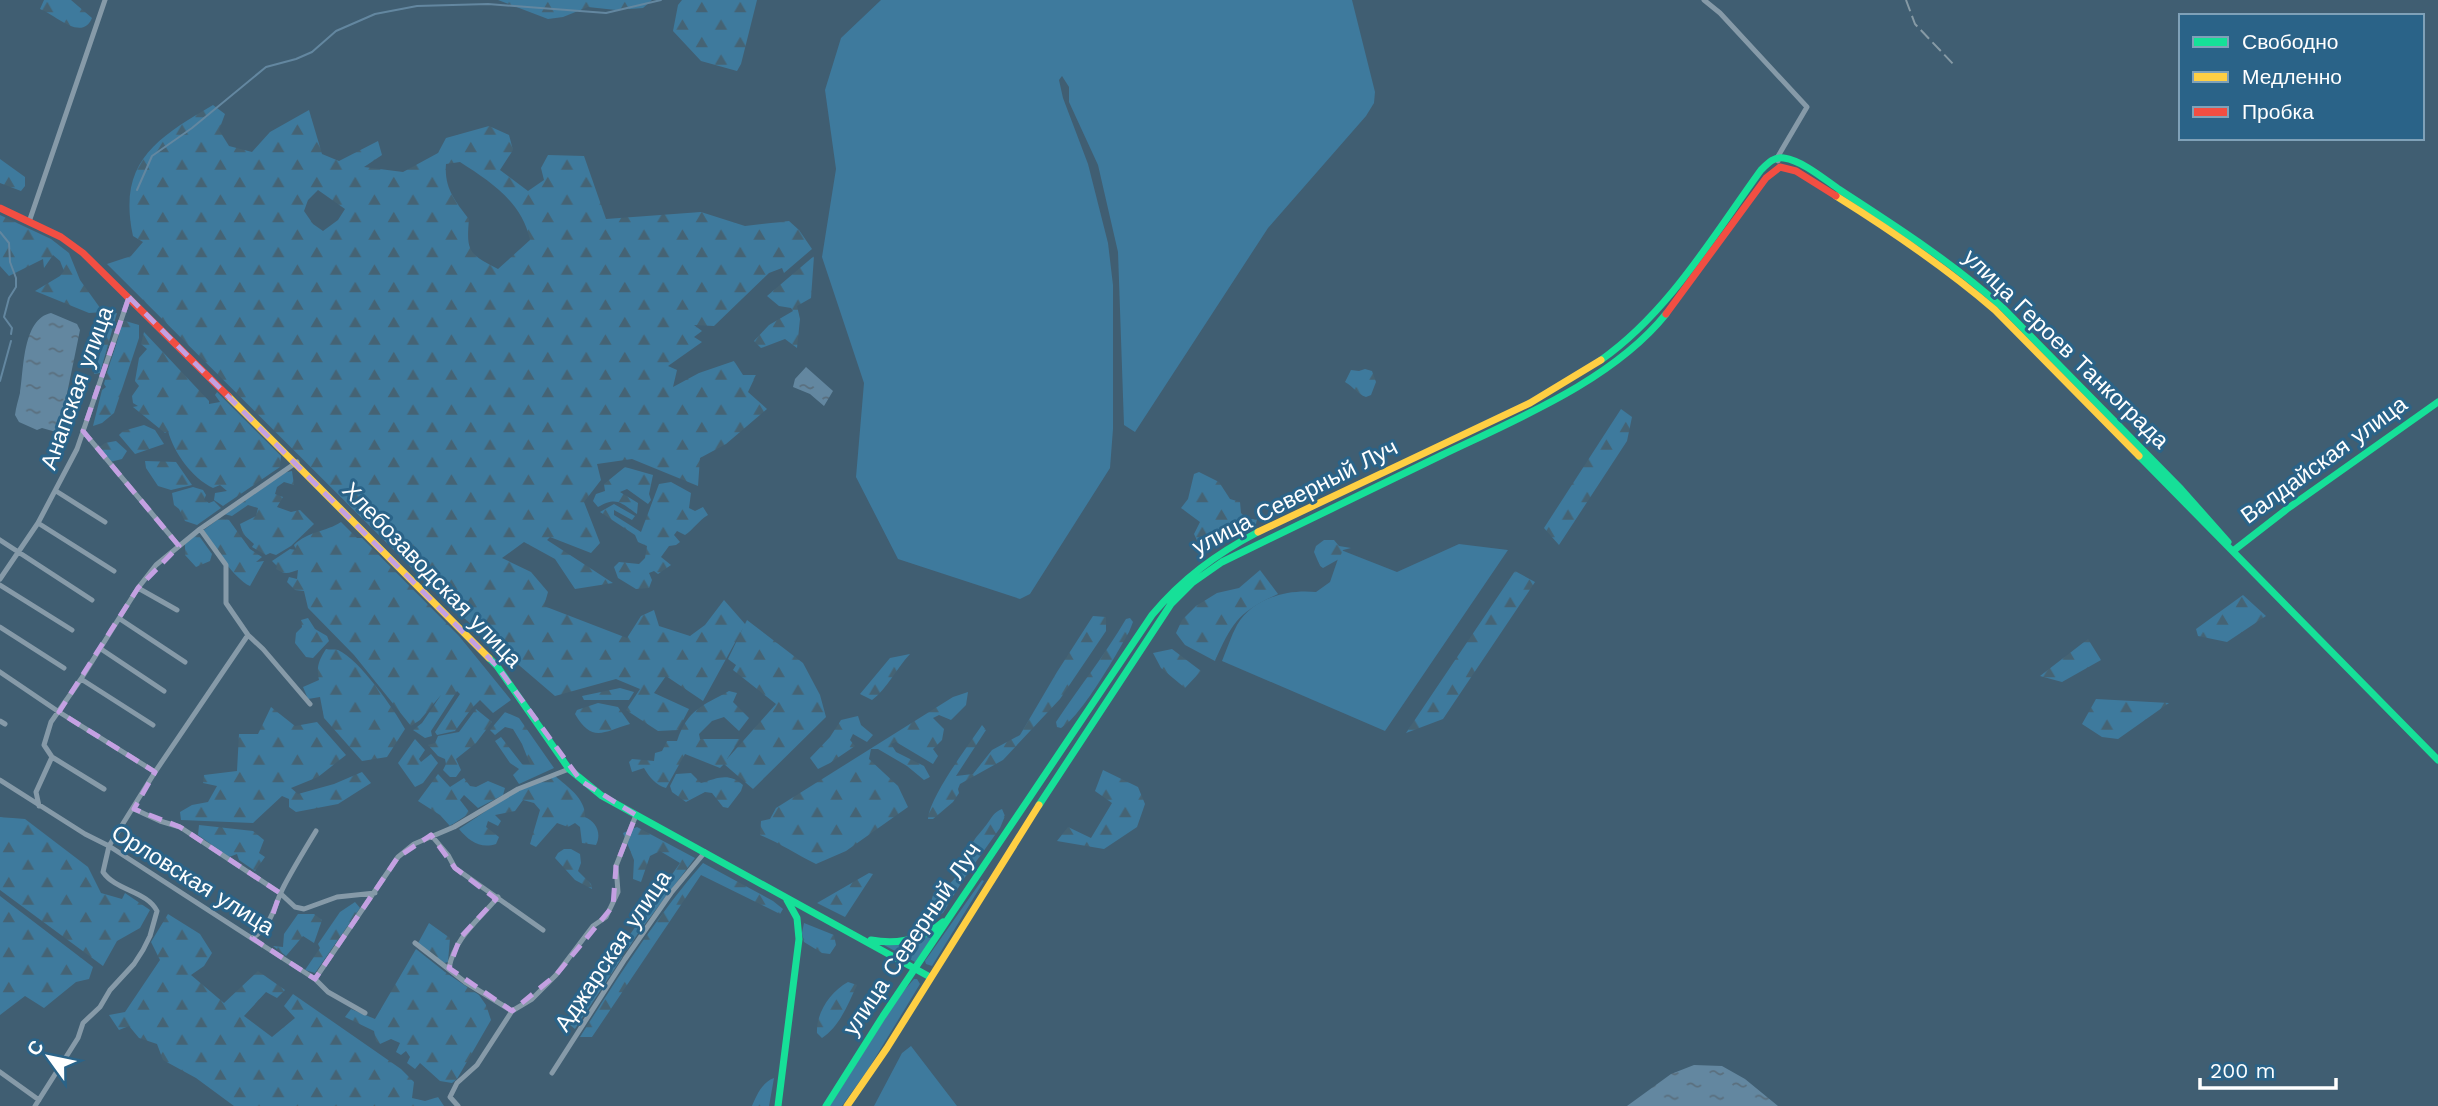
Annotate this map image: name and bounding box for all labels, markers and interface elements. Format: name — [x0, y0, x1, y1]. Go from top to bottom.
legend — [2179, 14, 2424, 140]
text: Свободно — [2242, 29, 2339, 54]
text: Медленно — [2242, 64, 2342, 89]
text: Пробка — [2242, 99, 2314, 124]
street label: улица Героев Танкограда — [1958, 244, 2174, 454]
street label: Анапская улица — [35, 303, 119, 473]
street label: Валдайская улица — [2236, 390, 2413, 529]
street label: улица Северный Луч — [1188, 433, 1402, 561]
street label: Хлебозаводская улица — [337, 477, 527, 673]
street label: Орловская улица — [107, 819, 279, 941]
street label: улица Северный Луч — [837, 837, 987, 1041]
street label: Аджарская улица — [549, 865, 677, 1037]
north arrow — [14, 1022, 84, 1092]
text: С — [22, 1036, 49, 1060]
scale bar — [2200, 1046, 2336, 1090]
text: 200 m — [2210, 1058, 2276, 1083]

